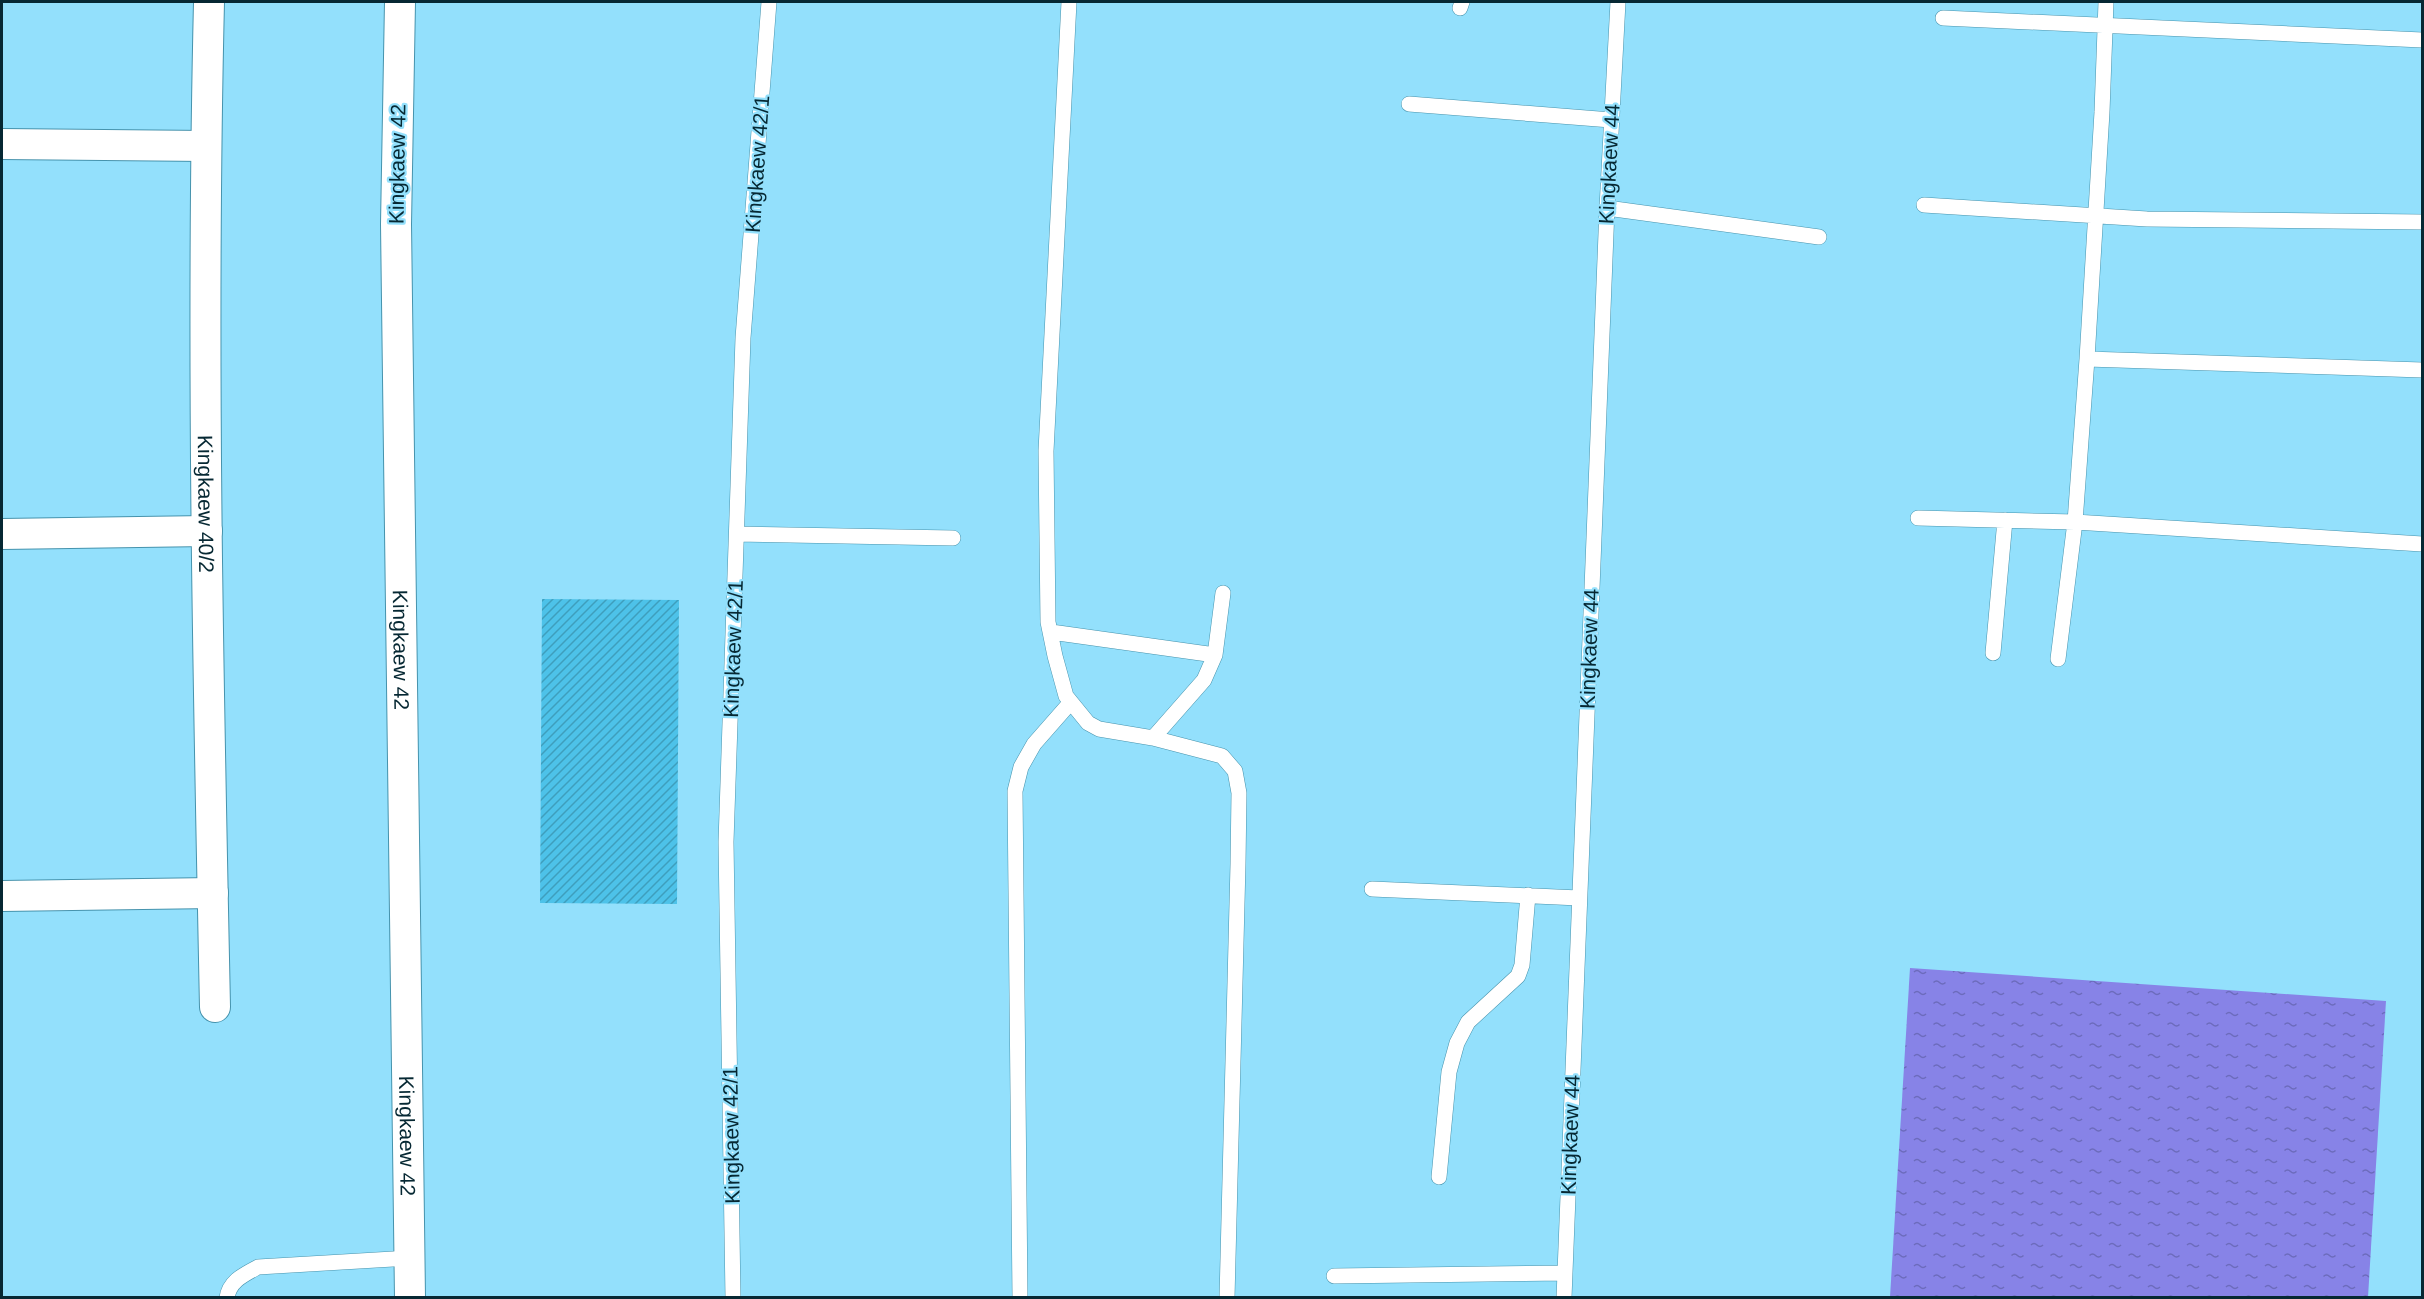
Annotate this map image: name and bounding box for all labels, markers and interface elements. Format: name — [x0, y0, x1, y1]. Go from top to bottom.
street label: Kingkaew 42/1 — [741, 94, 773, 234]
street label: Kingkaew 44 — [1594, 103, 1624, 225]
street label: Kingkaew 42 — [384, 104, 410, 224]
street label: Kingkaew 40/2 — [194, 435, 219, 573]
street label: Kingkaew 42/1 — [719, 580, 747, 718]
street label: Kingkaew 44 — [1575, 588, 1603, 709]
street label: Kingkaew 42 — [389, 590, 414, 710]
street label: Kingkaew 42/1 — [718, 1066, 744, 1204]
street label: Kingkaew 44 — [1556, 1074, 1584, 1195]
street label: Kingkaew 42 — [396, 1076, 420, 1196]

